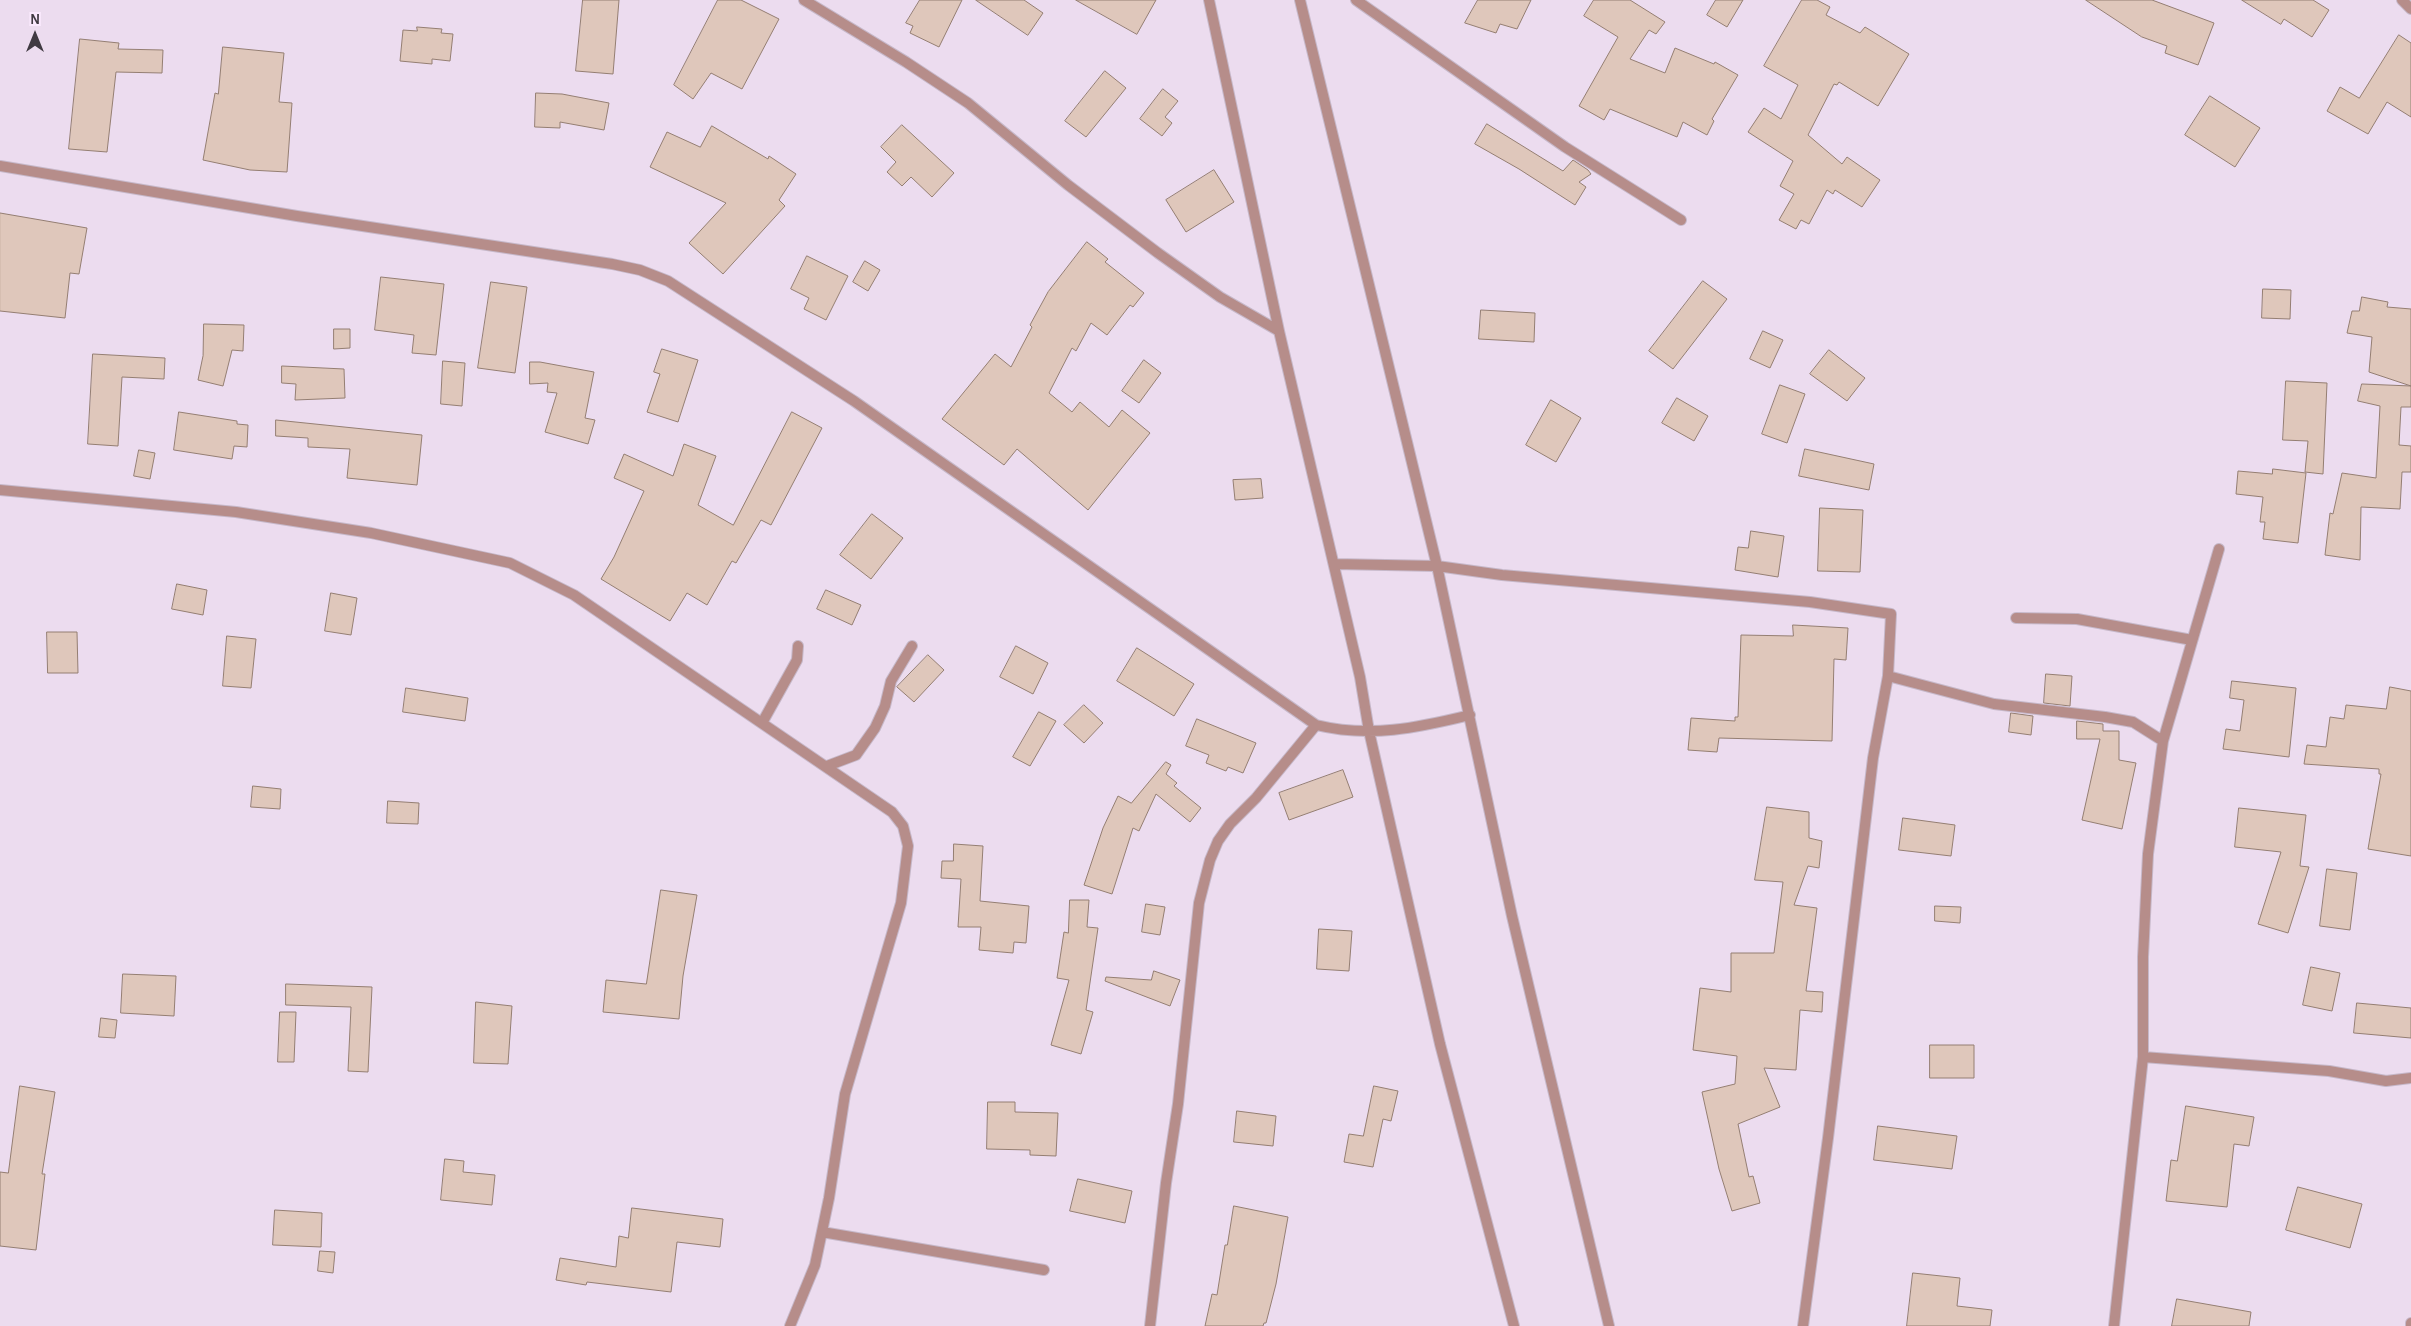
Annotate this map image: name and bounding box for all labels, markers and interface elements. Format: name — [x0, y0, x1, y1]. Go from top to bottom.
north arrow — [10, 10, 60, 60]
text: N — [30, 13, 40, 27]

